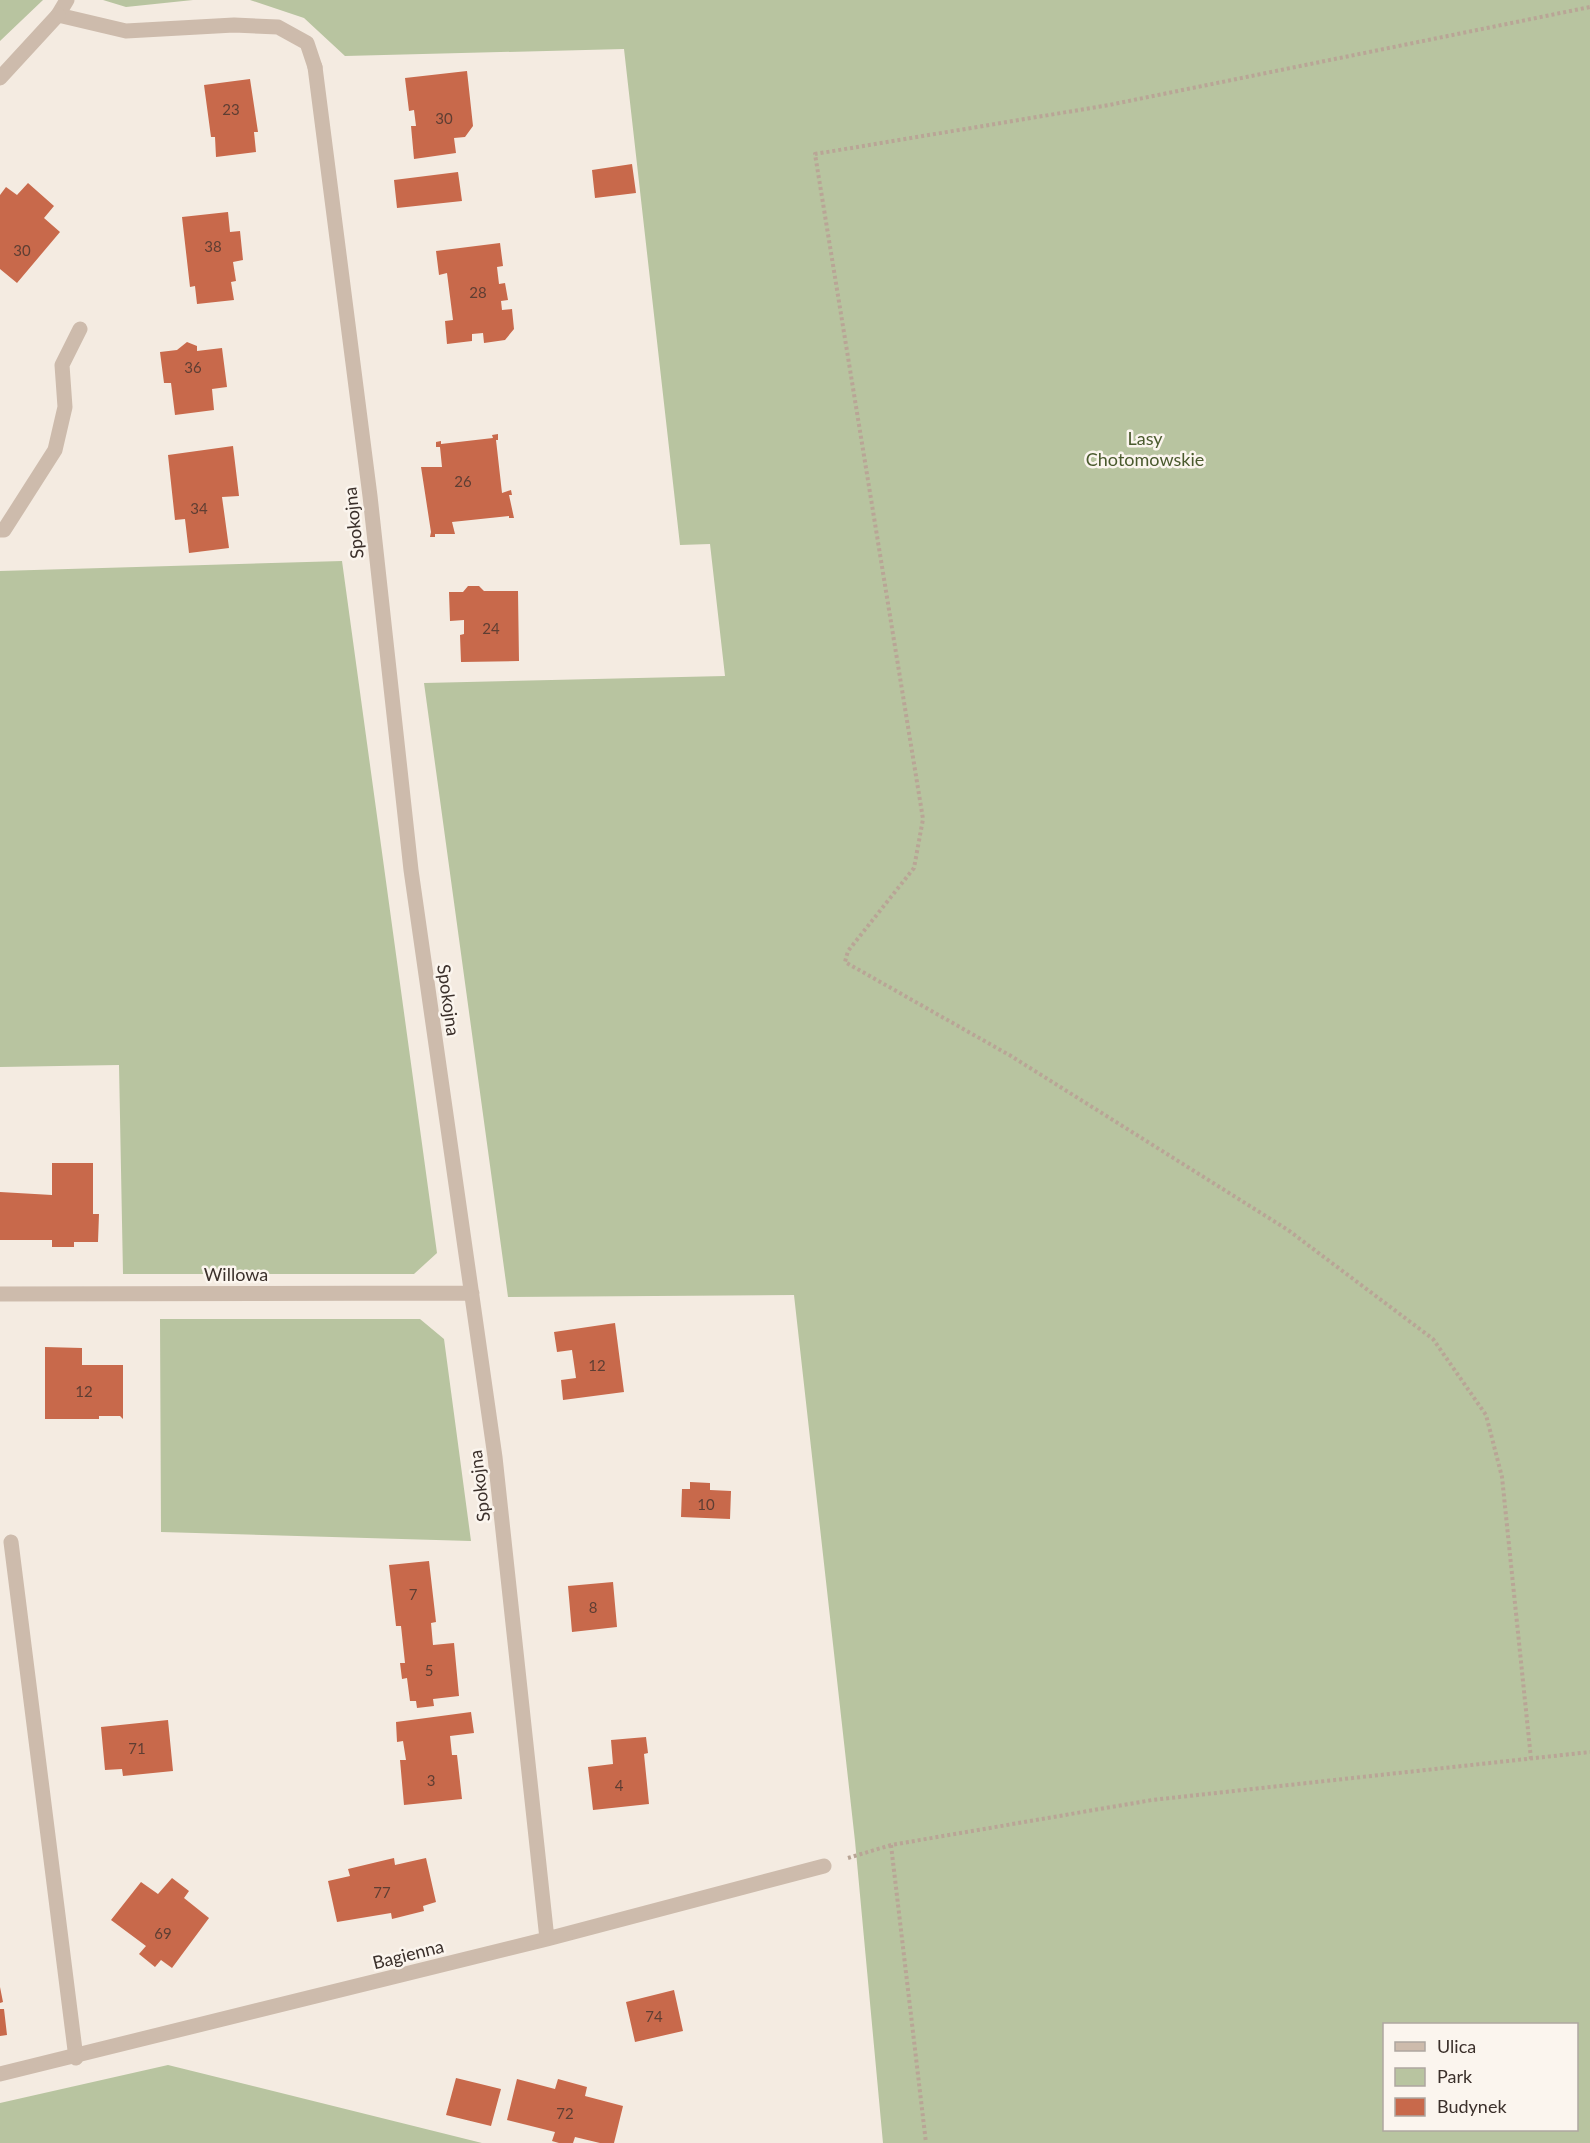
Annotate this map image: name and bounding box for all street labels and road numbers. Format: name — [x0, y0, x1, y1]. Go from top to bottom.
street label: Spokojna — [338, 486, 368, 560]
street label: Spokojna — [433, 963, 465, 1037]
street label: Willowa — [204, 1263, 268, 1285]
street label: Spokojna — [464, 1449, 494, 1523]
street label: Bagienna — [370, 1935, 446, 1973]

